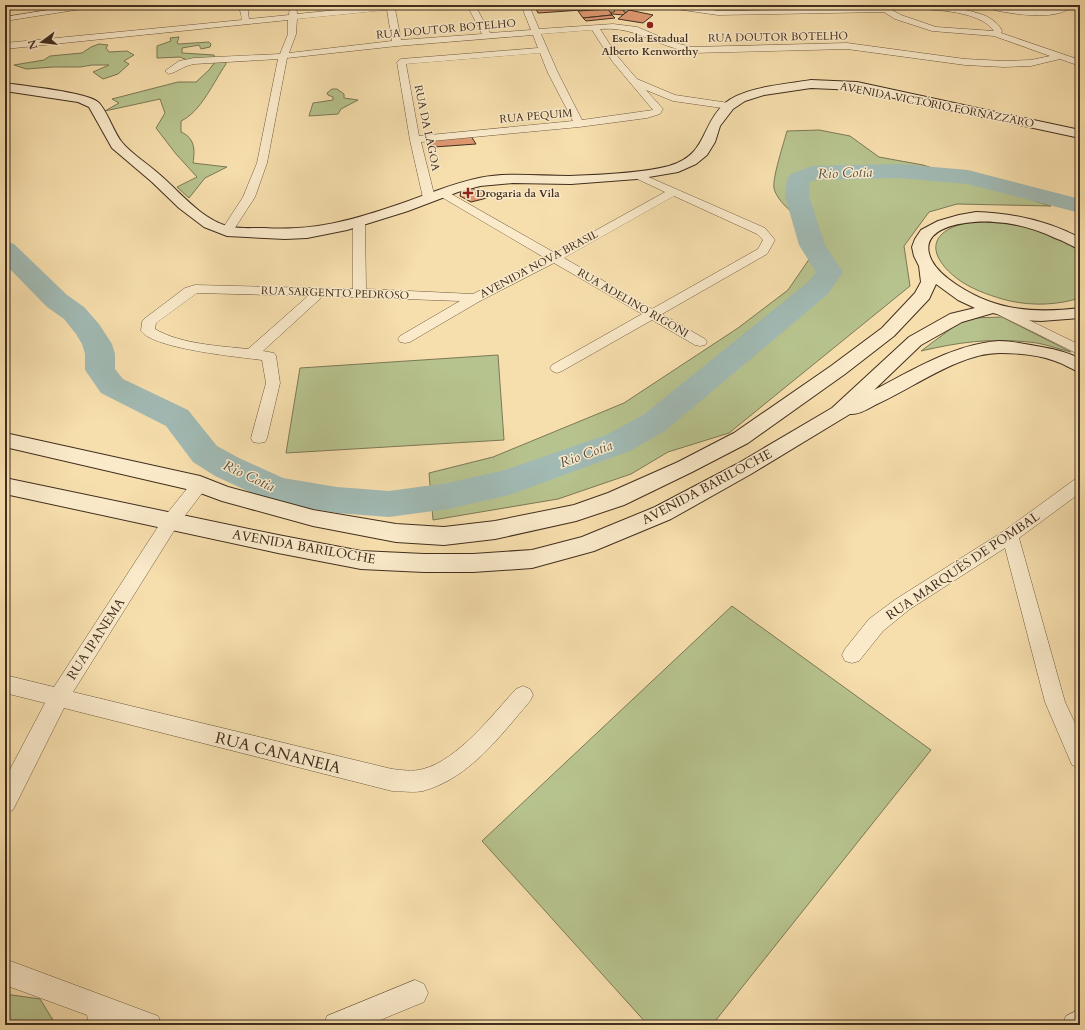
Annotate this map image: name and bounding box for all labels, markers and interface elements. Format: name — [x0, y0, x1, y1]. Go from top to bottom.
street label: RUA DOUTOR BOTELHO — [376, 15, 516, 43]
marker: Escola Estadual Alberto Kenworthy — [645, 20, 655, 30]
north arrow — [22, 22, 62, 62]
street label: RUA DOUTOR BOTELHO — [708, 28, 848, 46]
place label: Escola Estadual Alberto Kenworthy — [602, 31, 699, 59]
text: N — [24, 37, 41, 51]
street label: AVENIDA VICTÓRIO FORNAZZARO — [839, 79, 1035, 131]
street label: RUA DA LAGOA — [411, 84, 443, 173]
street label: RUA PEQUIM — [499, 105, 574, 127]
water label: Rio Cotia — [817, 163, 873, 183]
place label: Drogaria da Vila — [476, 186, 560, 201]
marker: Drogaria da Vila — [463, 188, 473, 198]
street label: AVENIDA NOVA BRASIL — [477, 226, 601, 302]
street label: RUA ADELINO RIGONI — [575, 265, 691, 341]
street label: RUA SARGENTO PEDROSO — [261, 283, 409, 303]
water label: Rio Cotia — [557, 436, 615, 472]
street label: AVENIDA BARILOCHE — [639, 445, 775, 529]
water label: Rio Cotia — [220, 456, 278, 496]
street label: RUA MARQUÊS DE POMBAL — [883, 508, 1044, 624]
street label: AVENIDA BARILOCHE — [231, 526, 377, 568]
street label: RUA IPANEMA — [63, 594, 130, 683]
street label: RUA CANANEIA — [213, 727, 344, 779]

